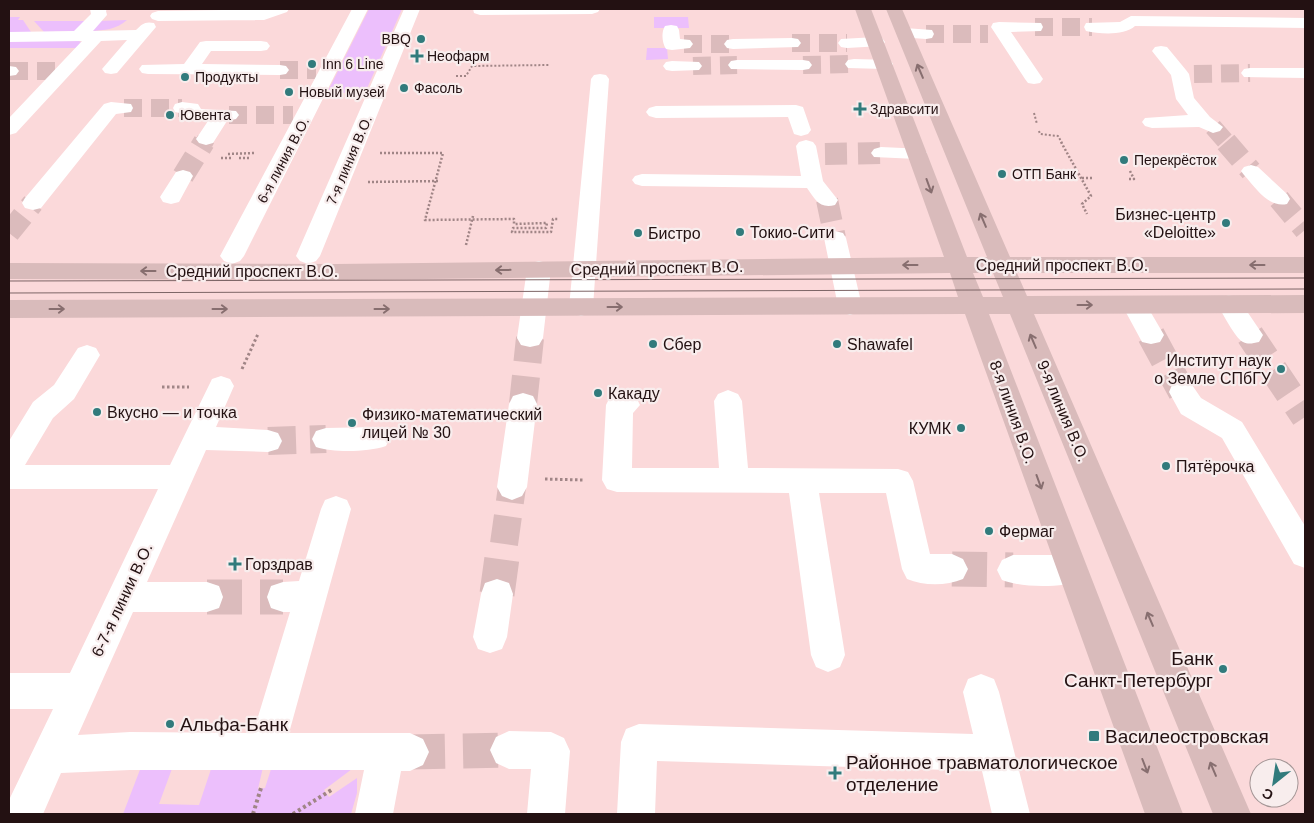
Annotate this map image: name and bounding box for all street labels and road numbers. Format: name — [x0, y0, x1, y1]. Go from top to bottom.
street label: 7-я линия В.О. — [323, 113, 375, 207]
street label: 6-я линия В.О. — [254, 114, 312, 206]
street label: Средний проспект В.О. — [976, 257, 1148, 274]
street label: Средний проспект В.О. — [571, 258, 743, 278]
street label: Средний проспект В.О. — [166, 263, 338, 280]
street label: 8-я линия В.О. — [986, 358, 1040, 466]
street label: 9-я линия В.О. — [1034, 358, 1092, 464]
street label: 6-7-я линии В.О. — [88, 541, 156, 659]

